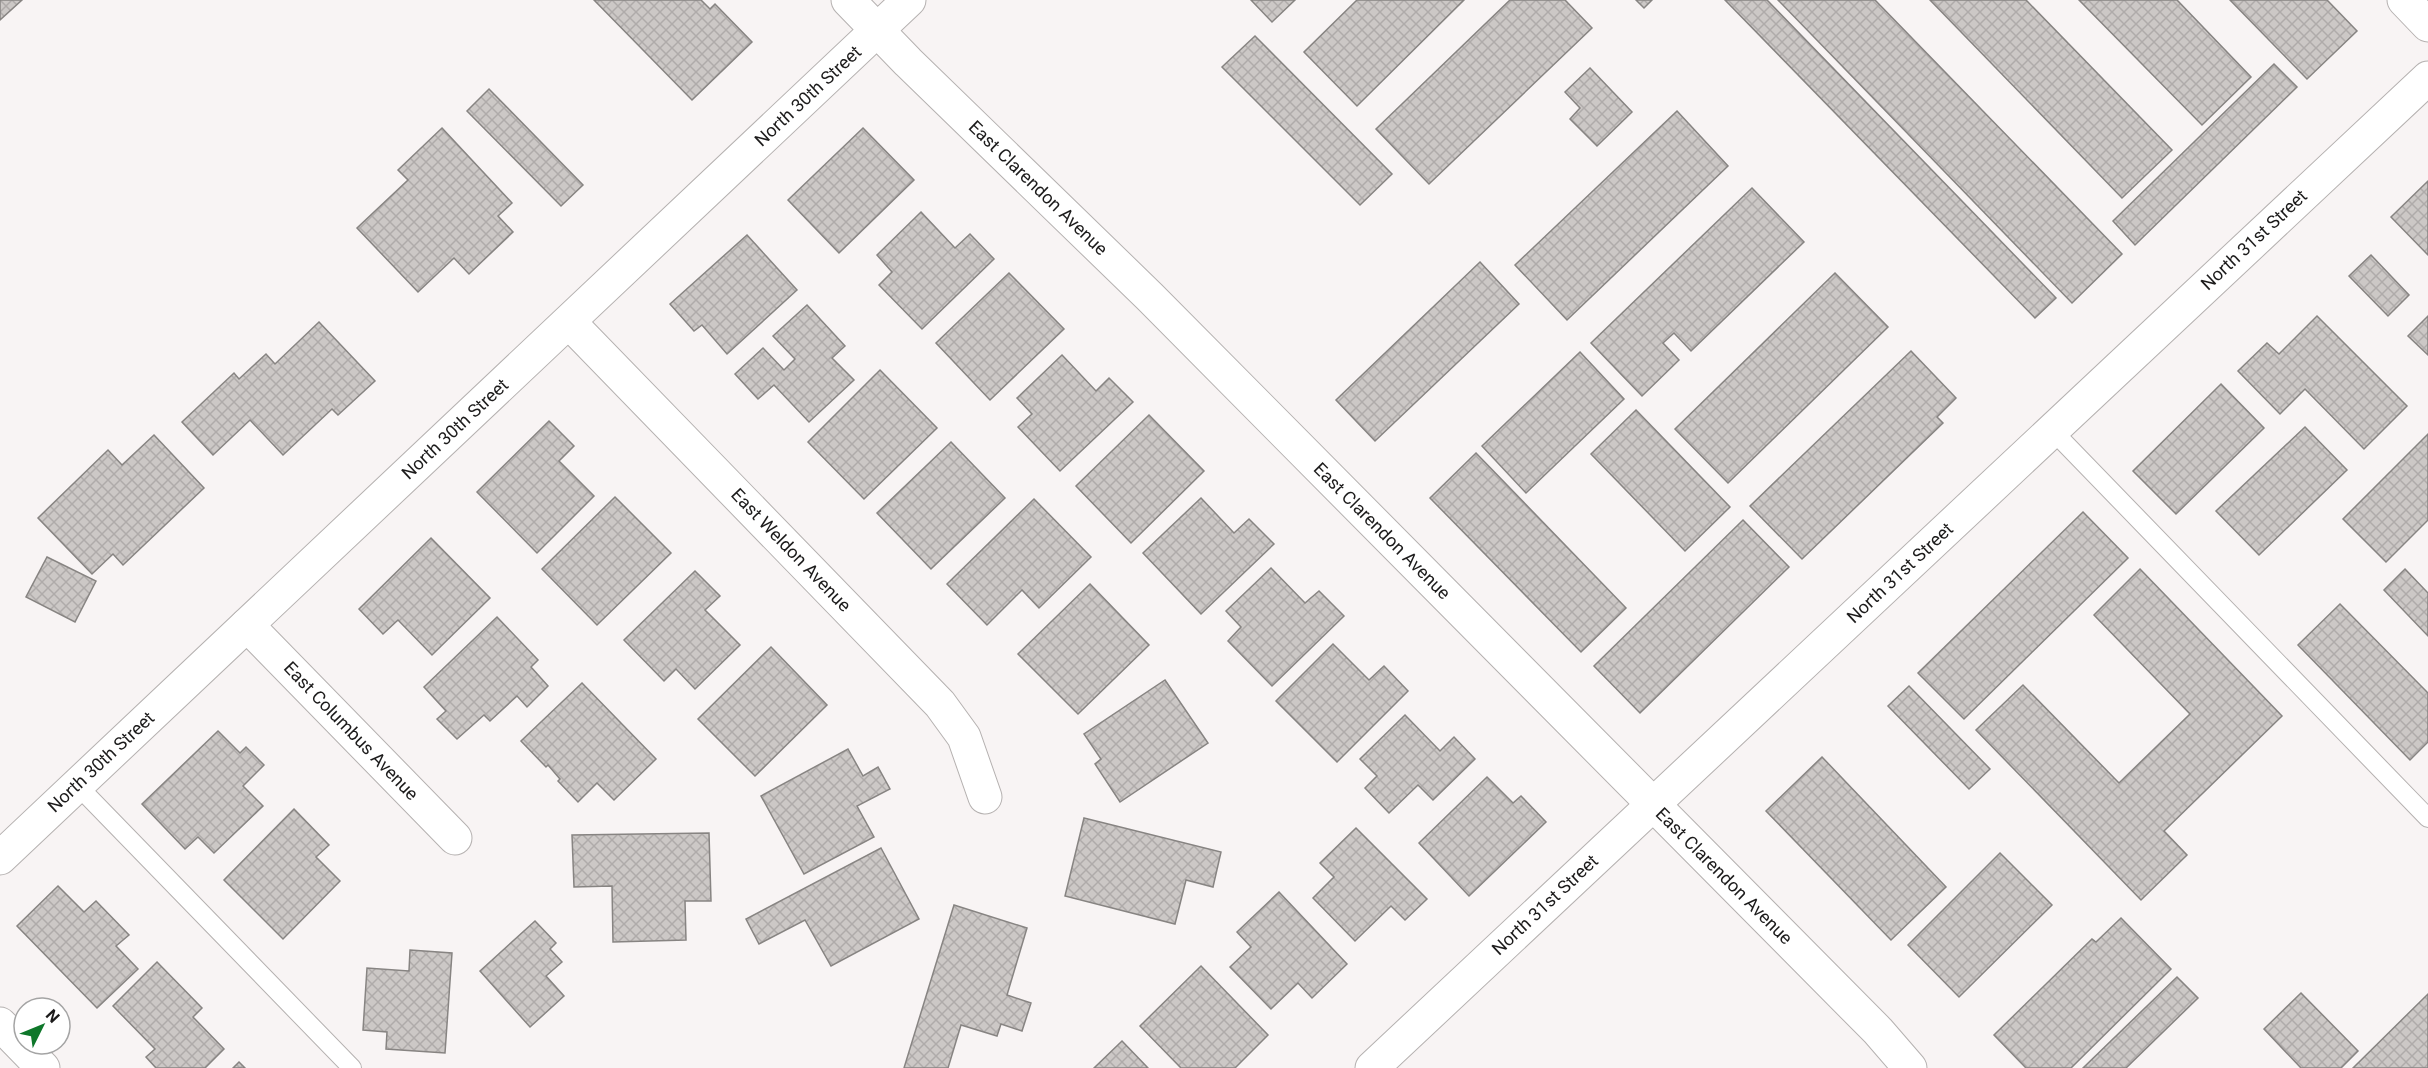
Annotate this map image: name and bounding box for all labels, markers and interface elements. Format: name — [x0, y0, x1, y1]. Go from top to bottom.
street label: North 30th Street — [750, 41, 865, 150]
street label: East Clarendon Avenue — [965, 116, 1112, 259]
street label: North 31st Street — [2196, 185, 2311, 294]
street label: North 30th Street — [397, 374, 512, 483]
street label: East Clarendon Avenue — [1310, 458, 1455, 603]
street label: East Weldon Avenue — [727, 484, 856, 616]
street label: North 31st Street — [1842, 518, 1957, 627]
street label: East Columbus Avenue — [280, 657, 423, 804]
street label: North 30th Street — [43, 707, 158, 816]
street label: East Clarendon Avenue — [1652, 803, 1797, 948]
street label: North 31st Street — [1487, 850, 1602, 959]
north arrow — [12, 996, 72, 1056]
text: N — [42, 1006, 63, 1027]

